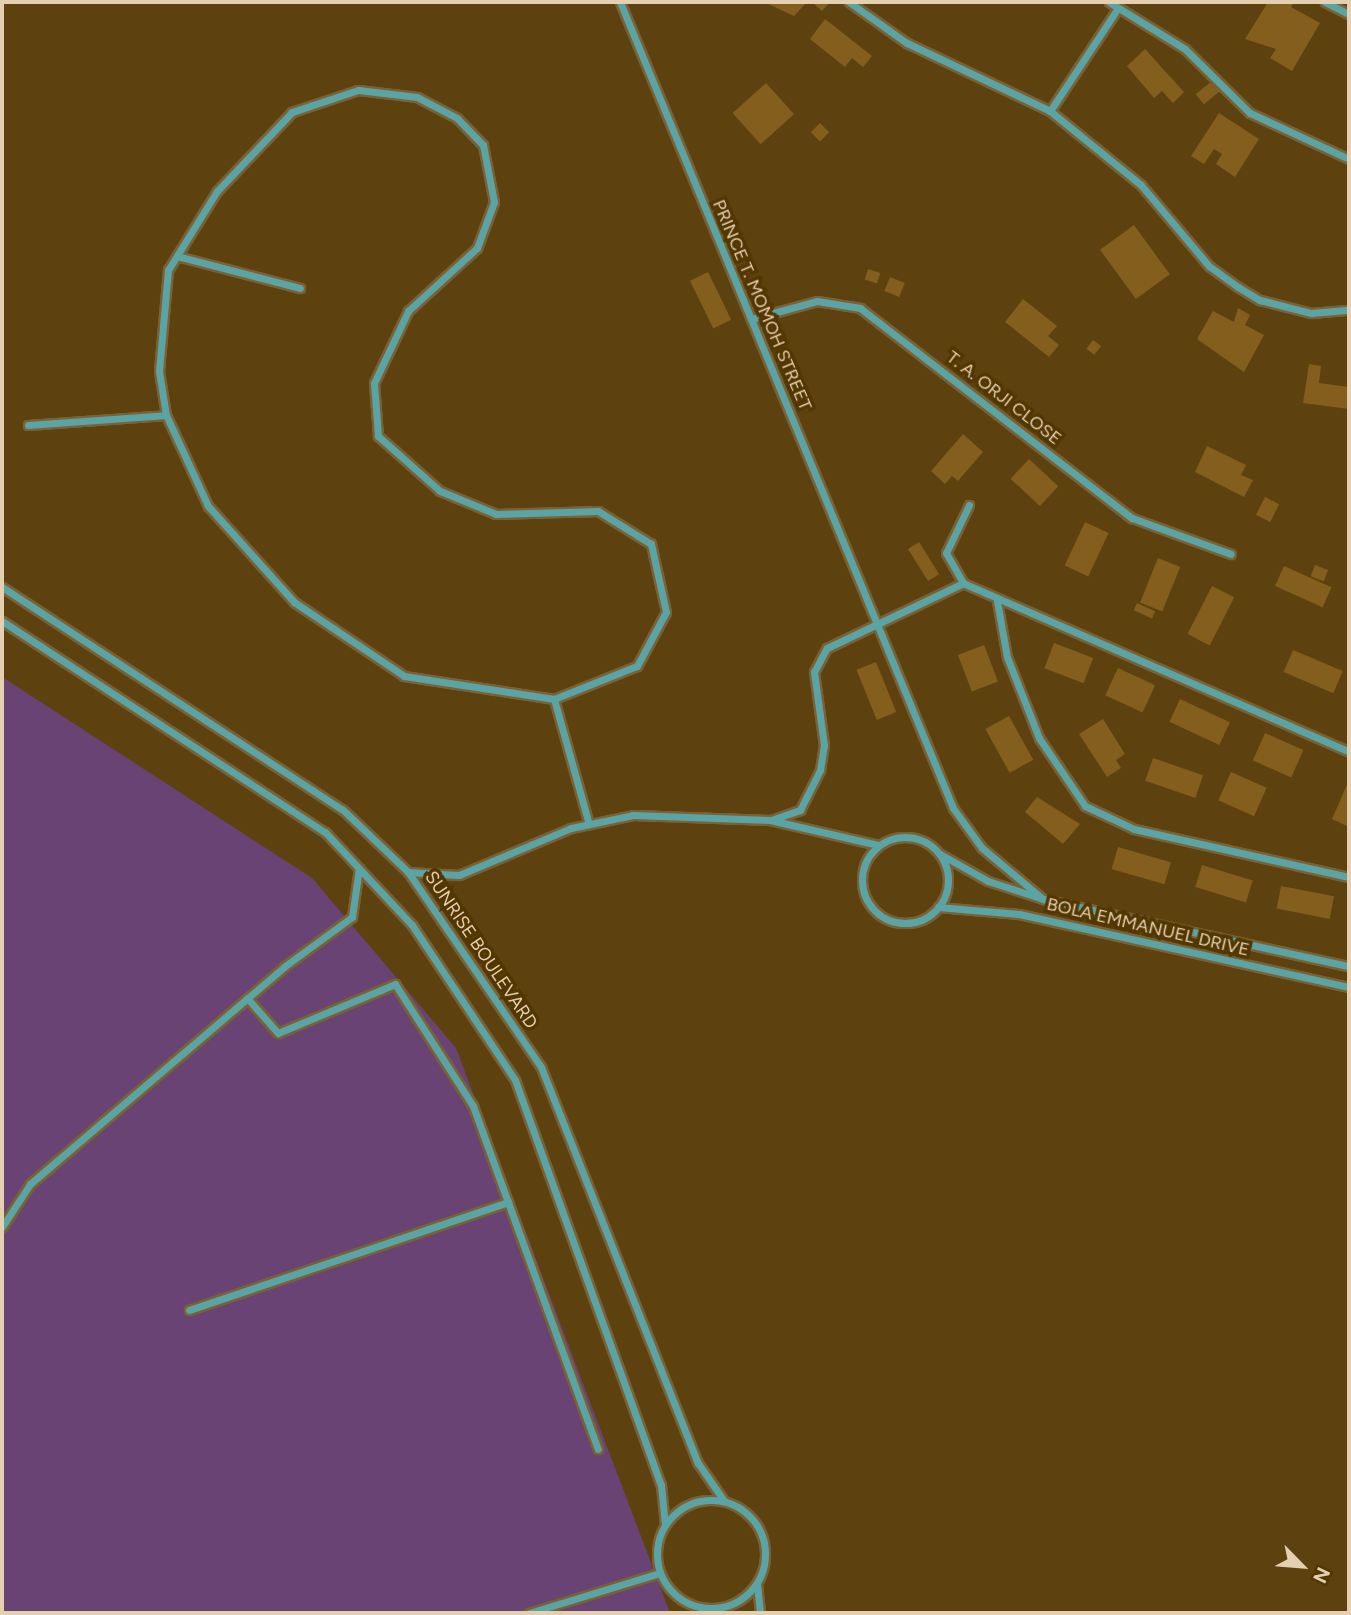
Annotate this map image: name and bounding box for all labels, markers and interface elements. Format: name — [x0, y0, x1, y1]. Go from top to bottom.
street label: PRINCE T. MOMOH STREET — [708, 197, 816, 413]
street label: T. A. ORJI CLOSE — [942, 346, 1066, 450]
street label: SUNRISE BOULEVARD — [420, 867, 542, 1033]
street label: BOLA EMMANUEL DRIVE — [1045, 893, 1251, 961]
north arrow — [1267, 1531, 1337, 1601]
text: N — [1308, 1564, 1335, 1587]

